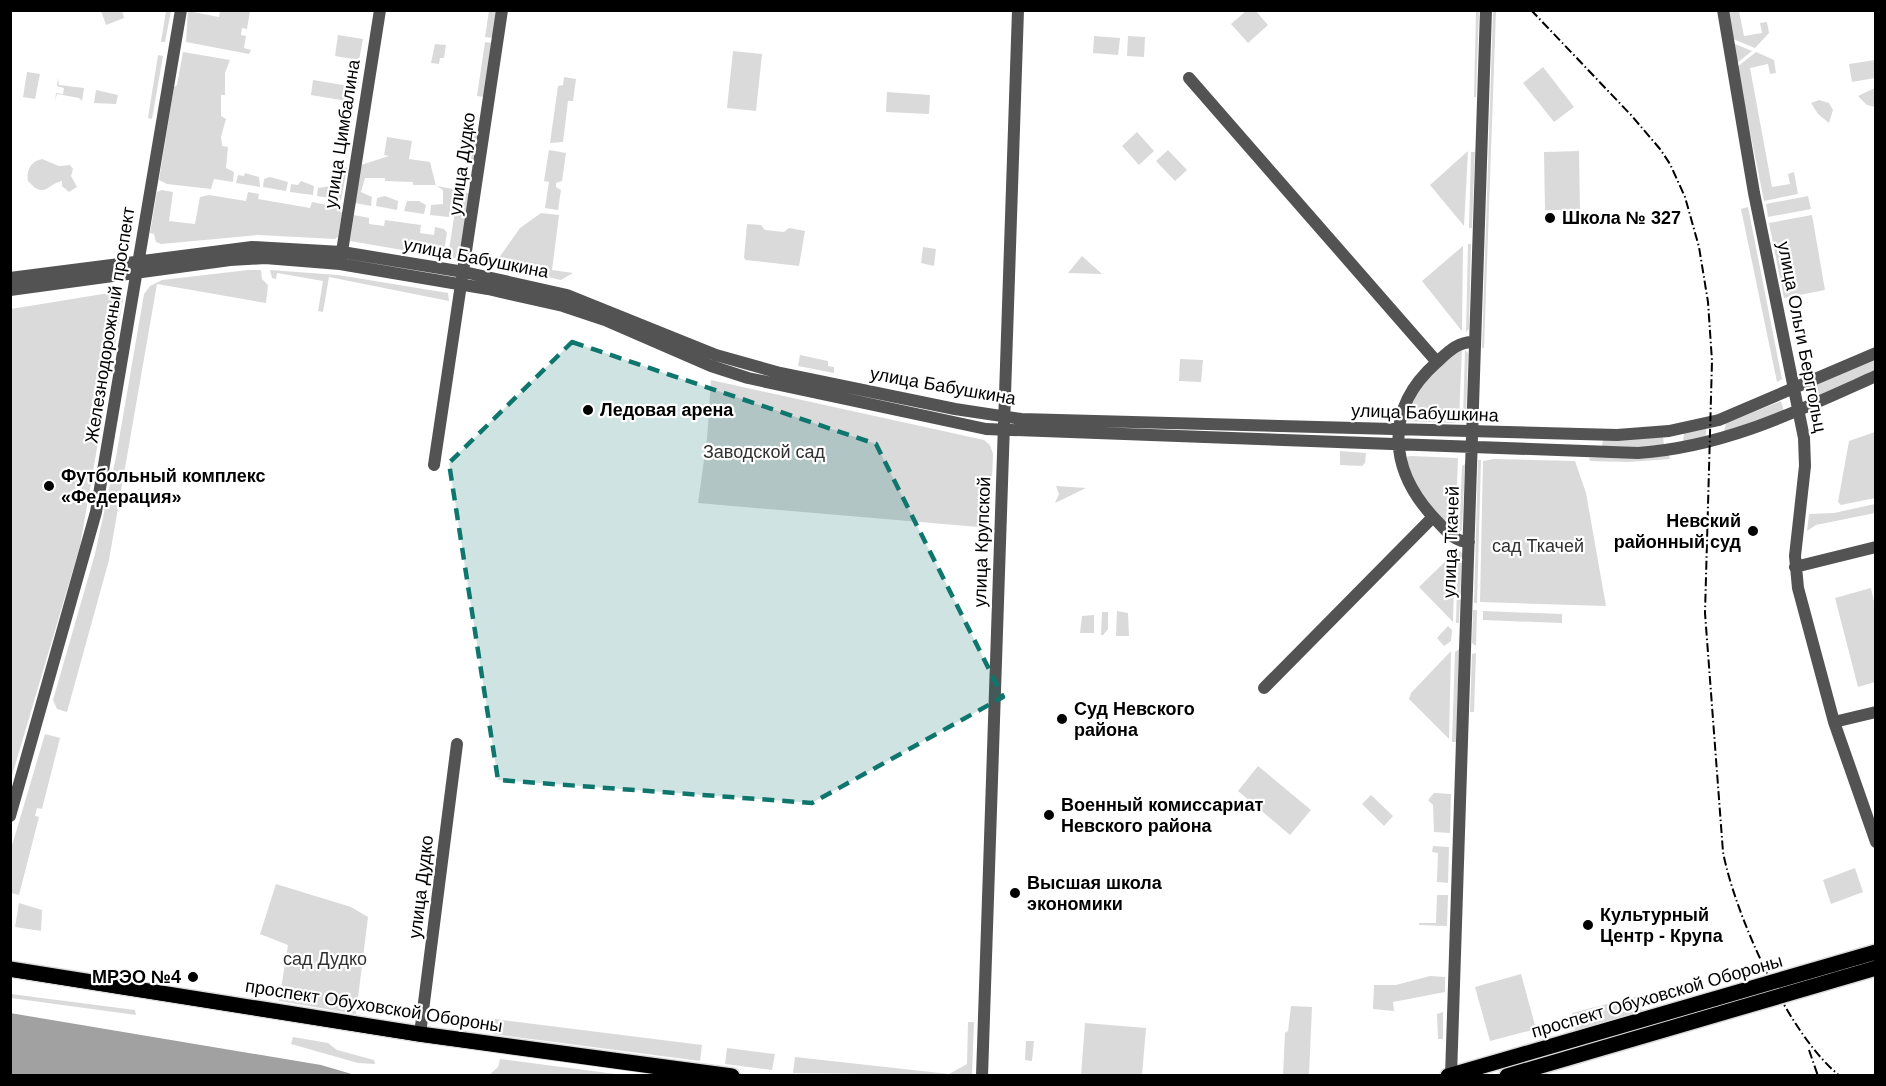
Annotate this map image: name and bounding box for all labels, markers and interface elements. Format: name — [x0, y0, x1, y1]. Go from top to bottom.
street label: улица Цимбалина — [320, 57, 364, 210]
street label: улица Дудко — [445, 111, 479, 217]
street label: Железнодорожный проспект — [81, 205, 139, 445]
place label: Школа № 327 — [1562, 208, 1681, 228]
marker: Школа № 327 — [1543, 211, 1557, 225]
street label: улица Бабушкина — [402, 234, 551, 282]
street label: улица Ольги Берггольц — [1774, 240, 1830, 434]
street label: улица Бабушкина — [869, 363, 1018, 409]
place label: Ледовая арена — [600, 400, 734, 420]
street label: улица Бабушкина — [1351, 400, 1500, 426]
marker: Ледовая арена — [581, 403, 595, 417]
park label: Заводской сад — [703, 442, 826, 462]
place label: Футбольный комплекс «Федерация» — [61, 466, 266, 507]
street label: улица Крупской — [970, 476, 994, 608]
marker: Футбольный комплекс «Федерация» — [42, 479, 56, 493]
street label: улица Ткачей — [1439, 486, 1463, 598]
place label: Невский районный суд — [1614, 511, 1742, 552]
marker: Невский районный суд — [1746, 524, 1760, 538]
park label: сад Ткачей — [1492, 536, 1584, 556]
place label: Суд Невского района — [1074, 699, 1195, 740]
marker: Суд Невского района — [1055, 712, 1069, 726]
place label: Военный комиссариат Невского района — [1061, 795, 1263, 836]
marker: Военный комиссариат Невского района — [1042, 808, 1056, 822]
street label: улица Дудко — [405, 834, 437, 940]
place label: Высшая школа экономики — [1027, 873, 1163, 914]
marker: Высшая школа экономики — [1008, 886, 1022, 900]
place label: Культурный Центр - Крупа — [1600, 905, 1724, 946]
marker: Культурный Центр - Крупа — [1581, 918, 1595, 932]
park label: сад Дудко — [283, 949, 367, 969]
street label: проспект Обуховской Обороны — [1529, 951, 1785, 1041]
place label: МРЭО №4 — [92, 967, 181, 987]
marker: МРЭО №4 — [186, 970, 200, 984]
street label: проспект Обуховской Обороны — [244, 976, 504, 1036]

